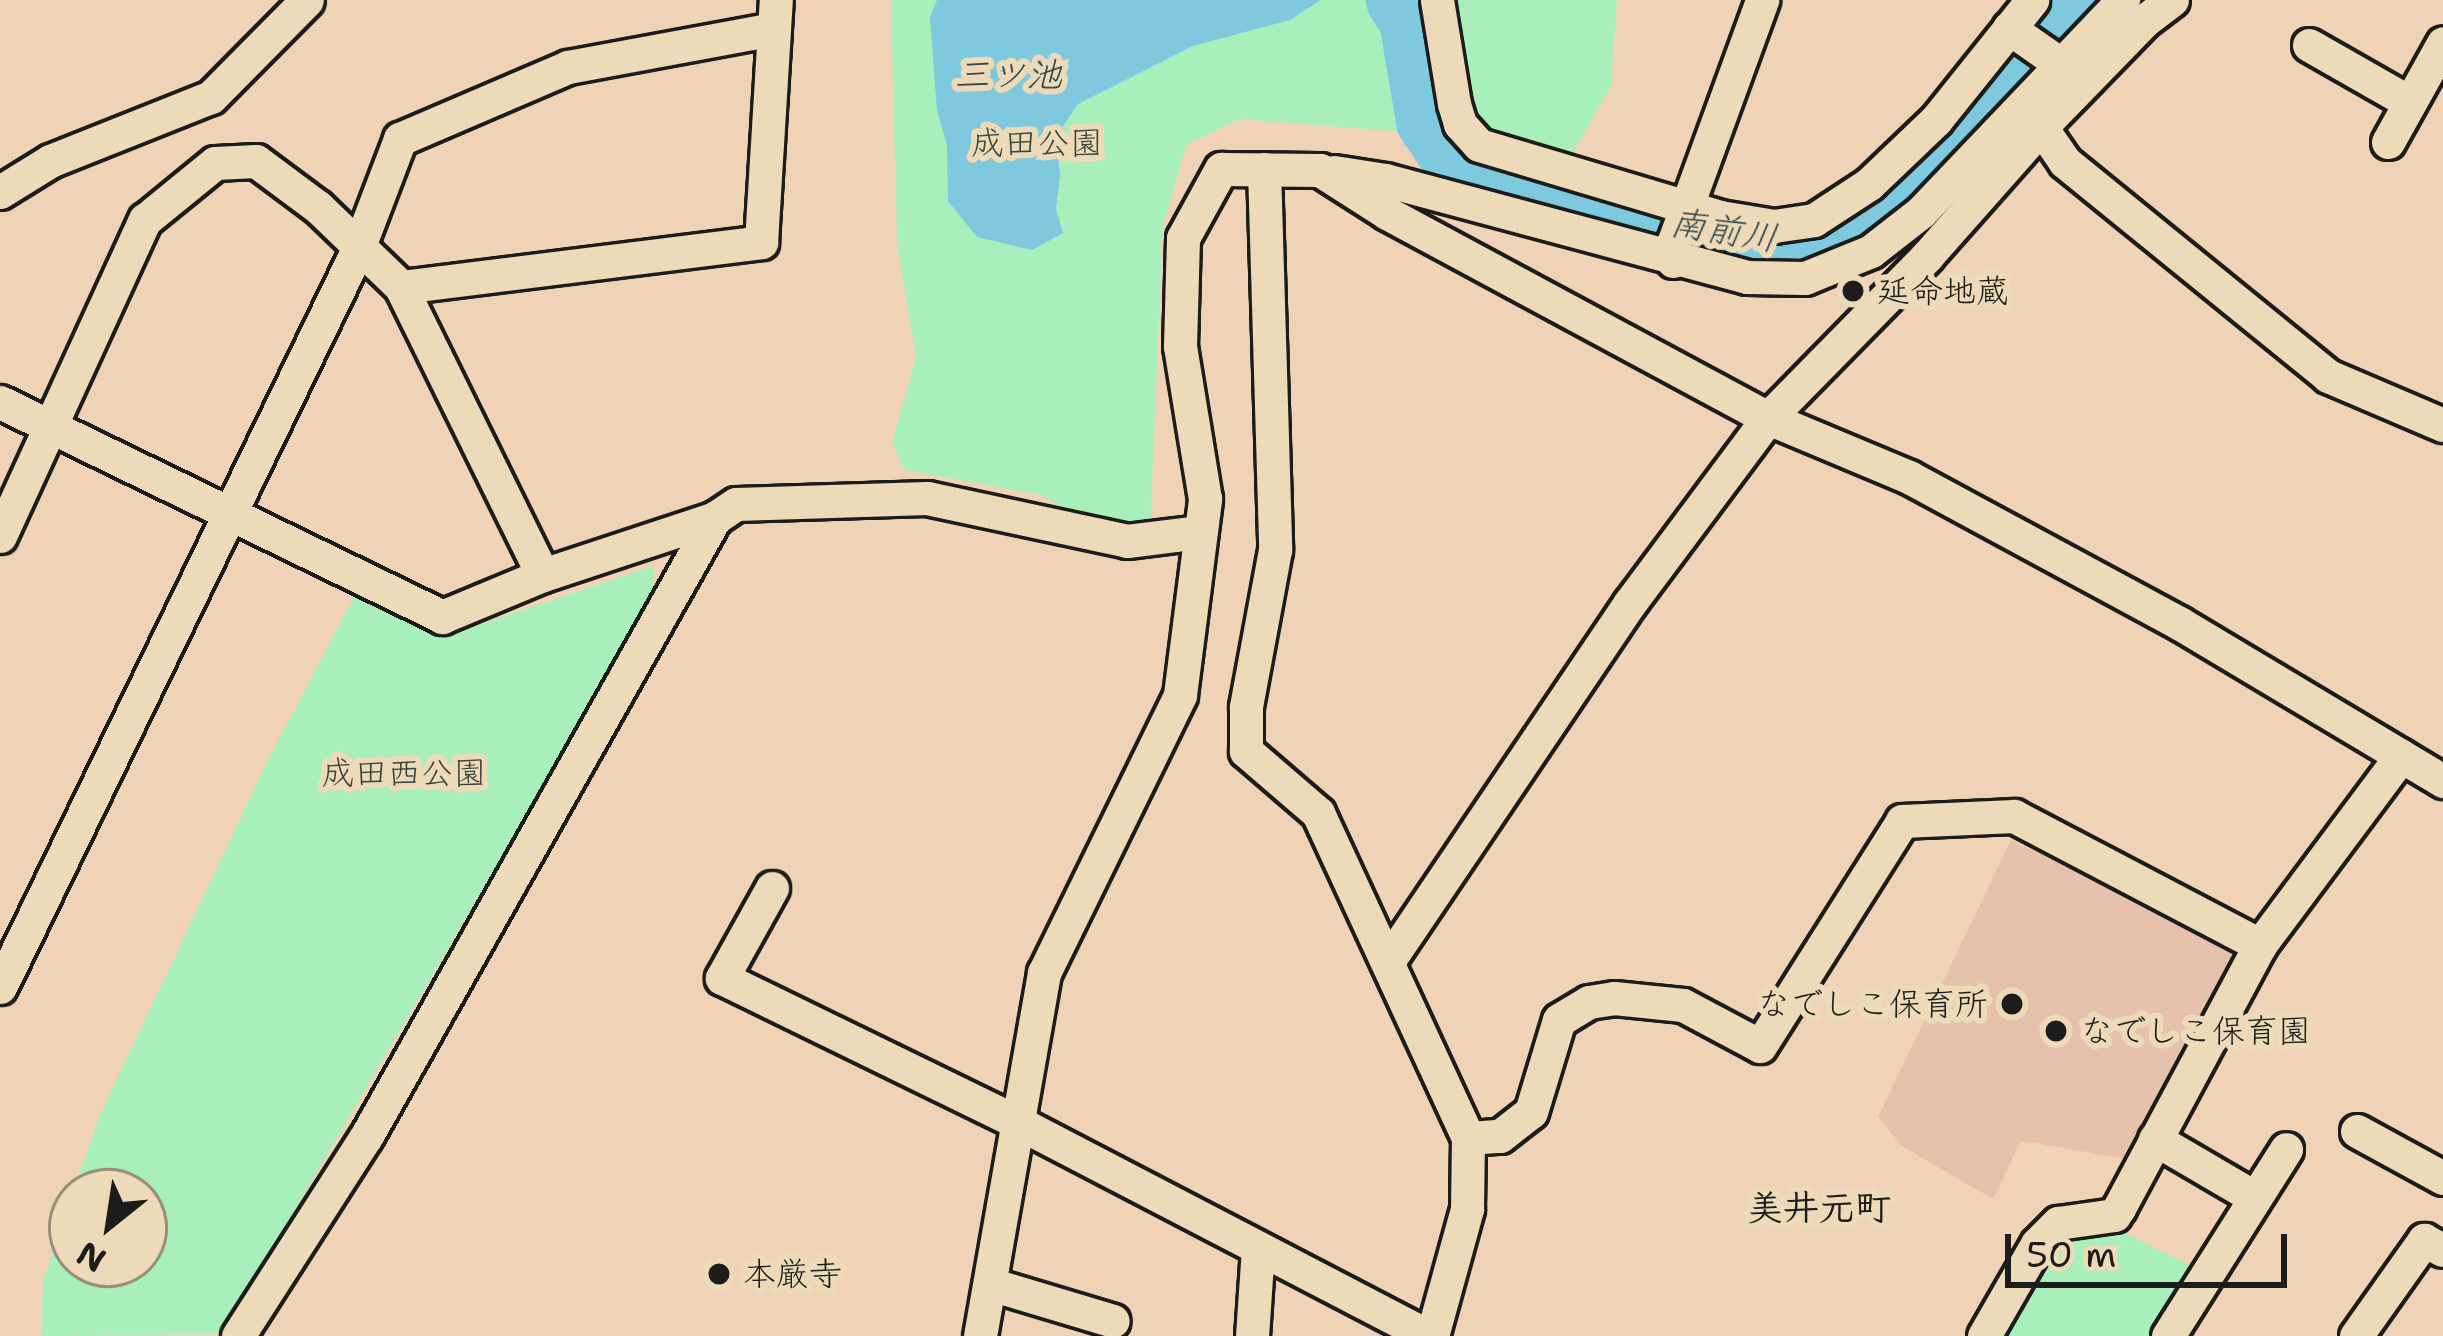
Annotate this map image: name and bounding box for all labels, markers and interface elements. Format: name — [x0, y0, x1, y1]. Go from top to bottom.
water label: 三ツ池 — [954, 53, 1062, 97]
park label: 成田公園 — [971, 123, 1103, 163]
water label: 南前川 — [1667, 200, 1781, 260]
place label: 延命地蔵 — [1877, 271, 2009, 311]
marker: 延命地蔵 — [1840, 278, 1866, 304]
park label: 成田西公園 — [322, 753, 486, 793]
place label: なでしこ保育所 — [1757, 984, 1988, 1024]
marker: なでしこ保育所 — [1999, 991, 2025, 1017]
place label: なでしこ保育園 — [2080, 1011, 2311, 1051]
marker: なでしこ保育園 — [2043, 1018, 2069, 1044]
north arrow — [48, 1168, 168, 1288]
district label: 美井元町 — [1747, 1186, 1891, 1230]
scale bar — [2011, 1210, 2293, 1284]
text: 50 m — [2026, 1230, 2116, 1279]
text: N — [69, 1231, 114, 1283]
place label: 本厳寺 — [743, 1254, 842, 1294]
marker: 本厳寺 — [706, 1261, 732, 1287]

